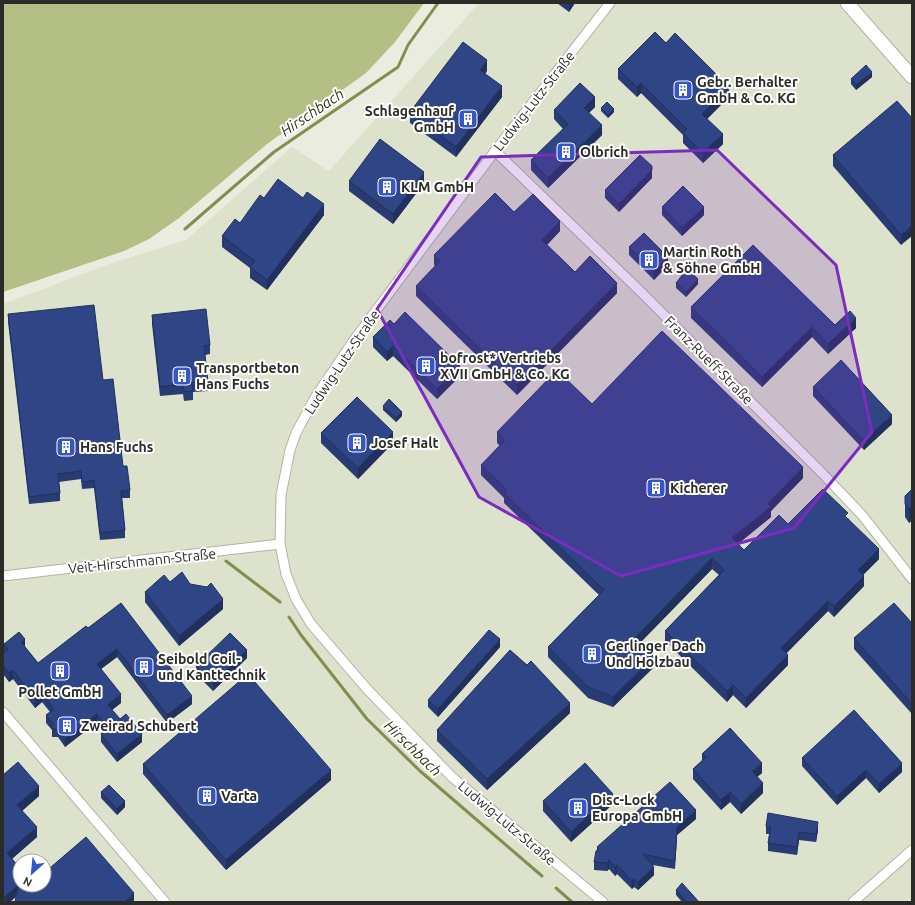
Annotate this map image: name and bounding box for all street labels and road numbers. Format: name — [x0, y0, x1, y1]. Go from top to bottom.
street label: Ludwig-Lutz-Straße — [490, 48, 578, 154]
street label: Ludwig-Lutz-Straße — [301, 307, 383, 417]
street label: Franz-Rueff-Straße — [661, 312, 757, 408]
street label: Veit-Hirschmann-Straße — [67, 545, 217, 577]
street label: Ludwig-Lutz-Straße — [455, 778, 559, 868]

